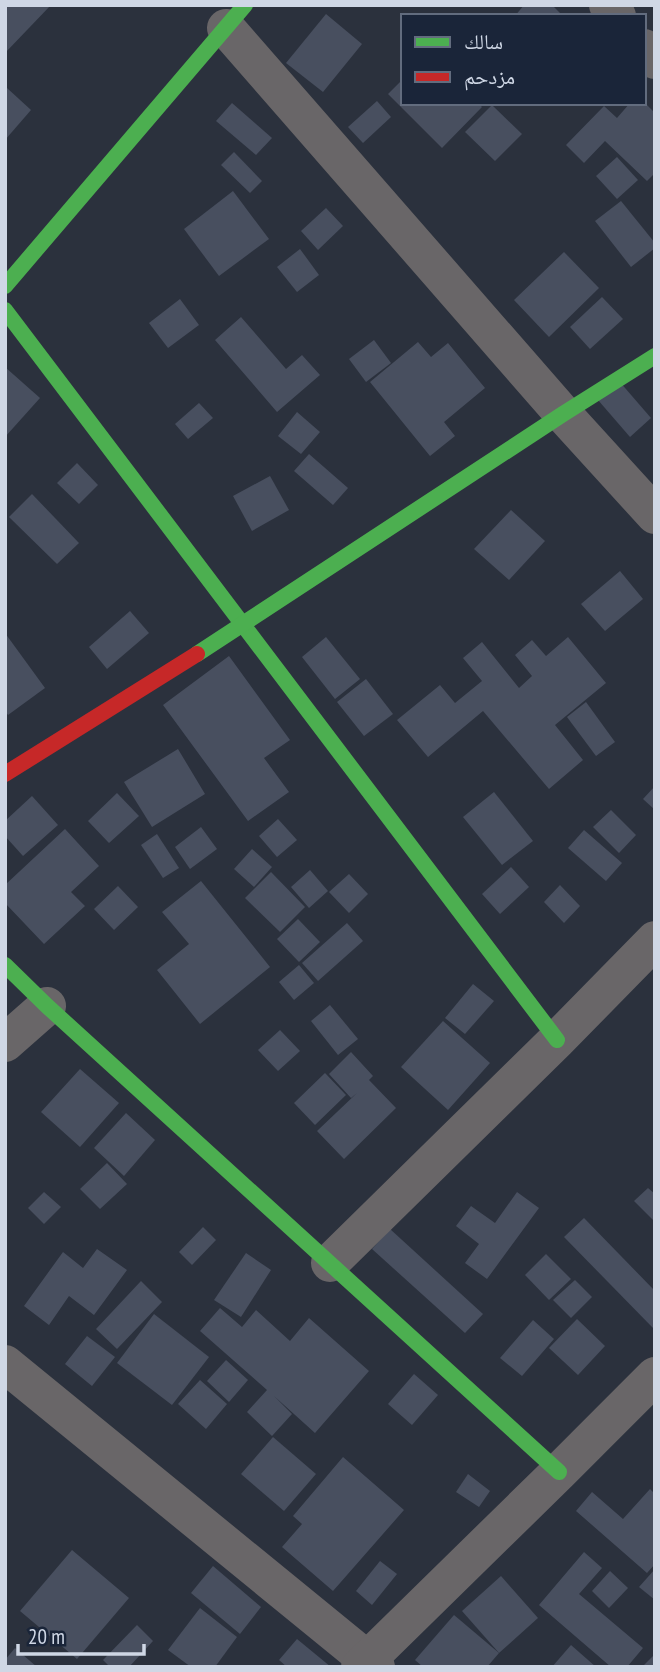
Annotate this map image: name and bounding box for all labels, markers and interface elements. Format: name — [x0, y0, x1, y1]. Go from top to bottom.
legend — [401, 14, 646, 105]
text: سالك — [464, 28, 503, 55]
text: مزدحم — [464, 63, 515, 91]
scale bar — [18, 1612, 144, 1656]
text: 20 m — [28, 1623, 65, 1650]

